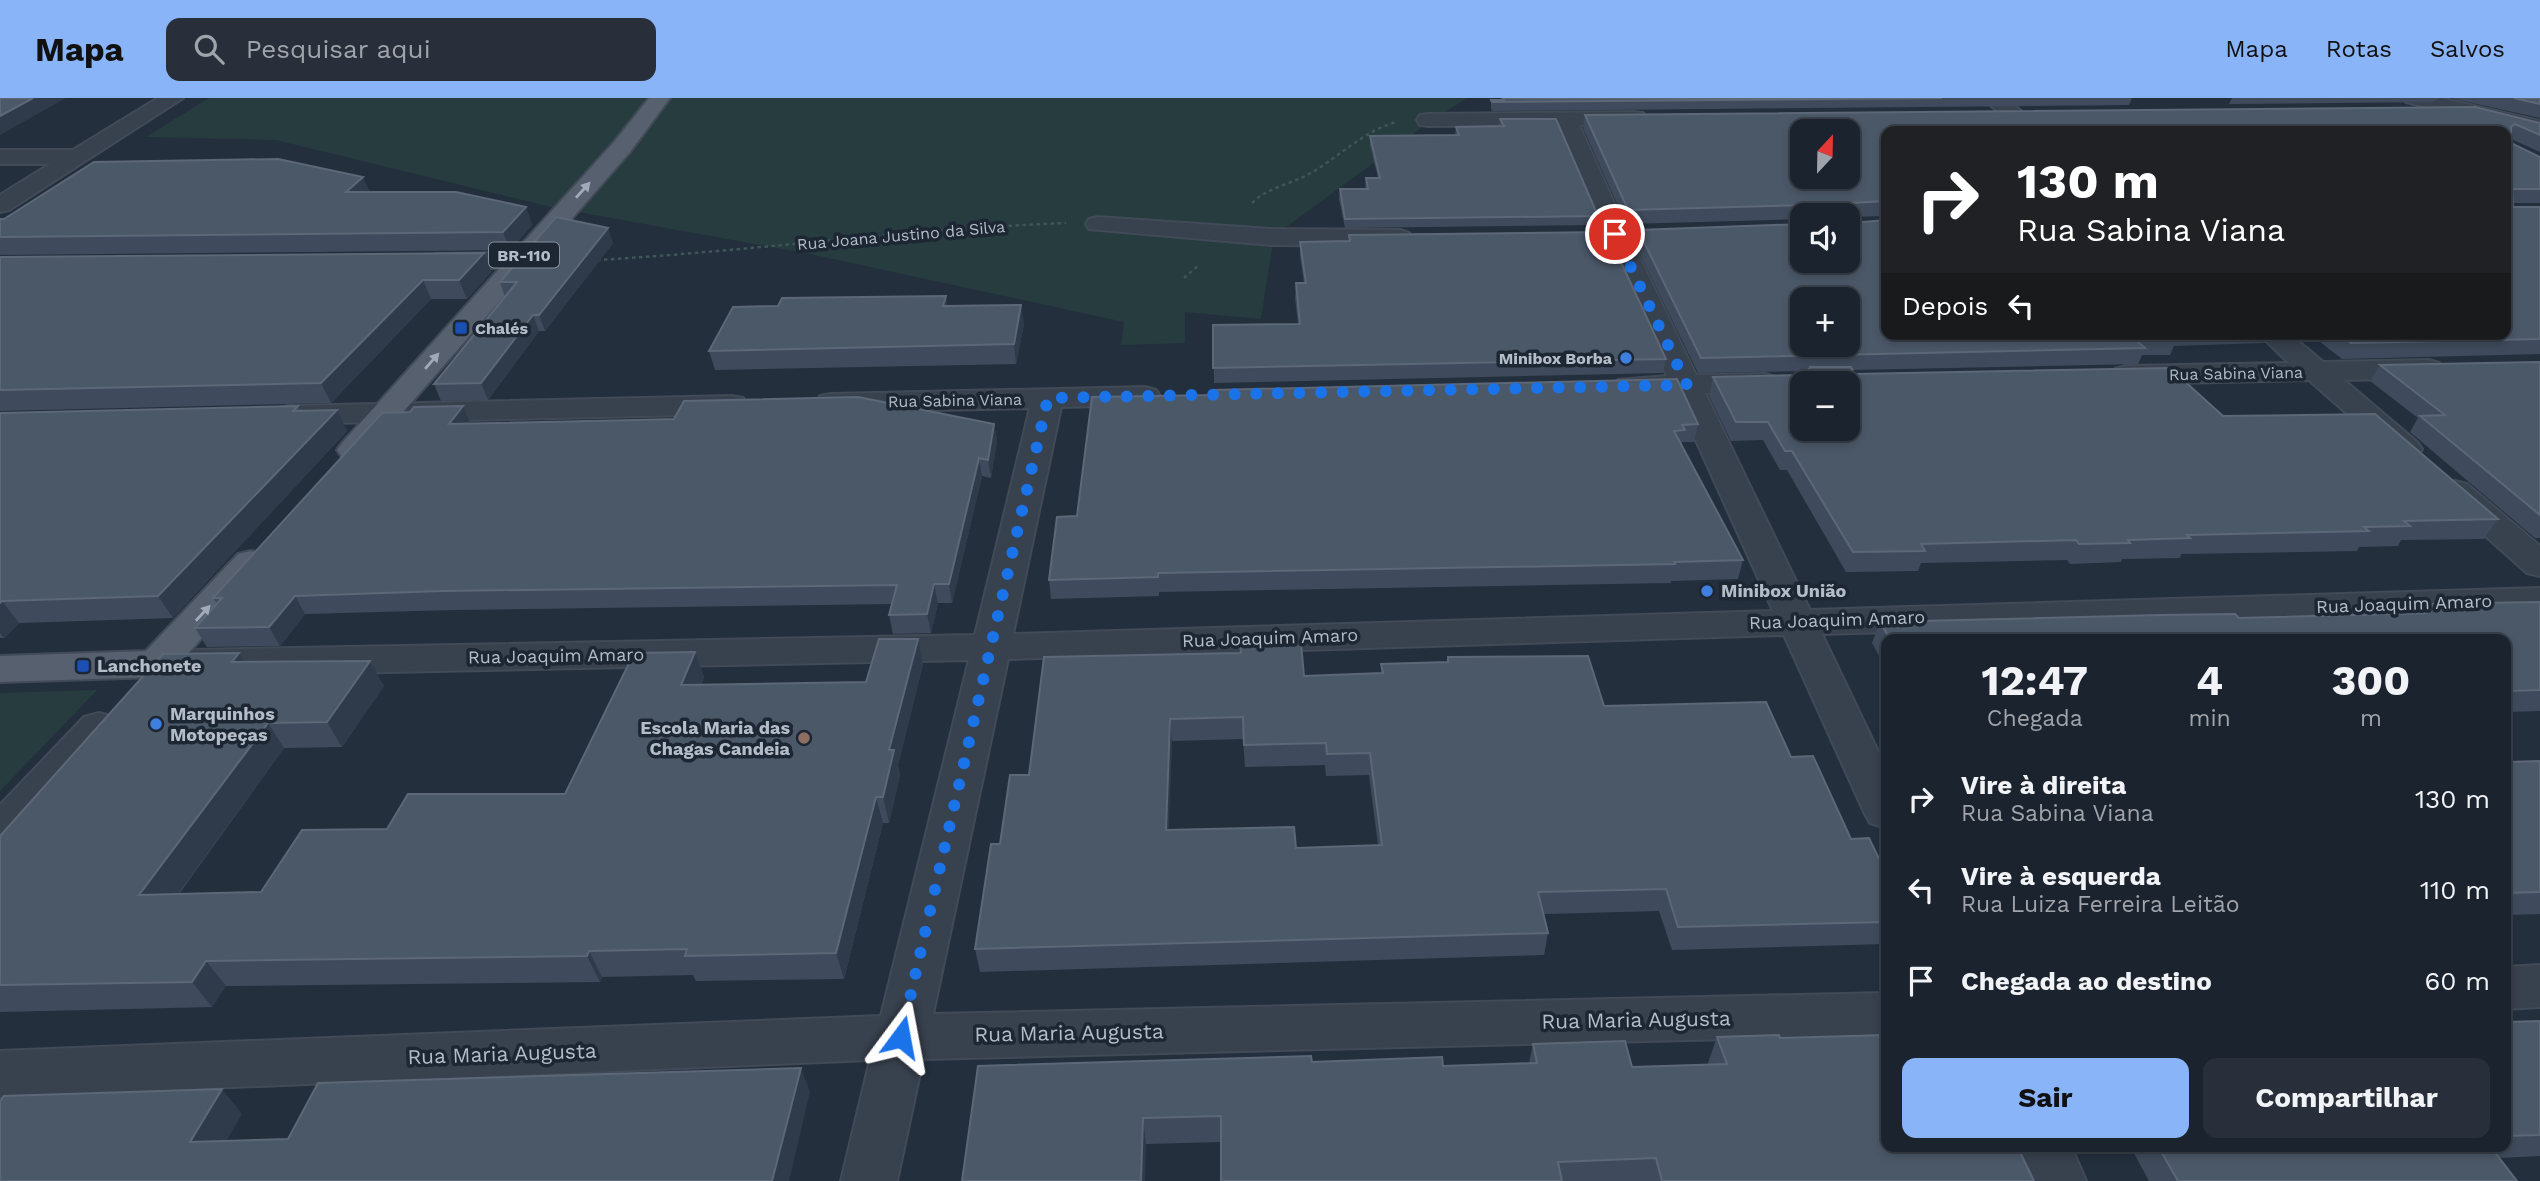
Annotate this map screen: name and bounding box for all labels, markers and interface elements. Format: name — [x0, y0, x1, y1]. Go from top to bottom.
search box — [166, 18, 656, 81]
text: Mapa — [35, 30, 124, 69]
icon: search — [190, 30, 228, 68]
text: Pesquisar aqui — [246, 34, 431, 64]
text: Mapa — [2225, 35, 2288, 63]
text: Rotas — [2326, 35, 2392, 63]
text: Salvos — [2430, 35, 2505, 63]
north arrow — [1790, 119, 1860, 189]
map controls — [1790, 119, 1860, 441]
text: 130 m — [2017, 152, 2159, 210]
icon: right — [1902, 154, 1993, 245]
one-way arrow — [575, 181, 591, 199]
button: sound — [1790, 203, 1860, 273]
pin — [1585, 204, 1645, 264]
text: Rua Sabina Viana — [2017, 211, 2285, 249]
icon: arrive — [1596, 215, 1634, 253]
street label: Rua Joana Justino da Silva — [796, 217, 1006, 254]
road number: BR-110 — [489, 242, 559, 267]
button: + — [1790, 287, 1860, 357]
icon: left — [2002, 287, 2040, 325]
text: Depois — [1902, 291, 1988, 321]
place label: Chalés — [475, 319, 529, 338]
marker: Chalés — [453, 320, 469, 336]
place label: Minibox Borba — [1499, 349, 1613, 368]
marker: Minibox Borba — [1618, 350, 1634, 366]
one-way arrow — [424, 352, 439, 369]
street label: Rua Sabina Viana — [2169, 363, 2303, 384]
button: − — [1790, 371, 1860, 441]
street label: Rua Sabina Viana — [888, 390, 1022, 411]
place label: Minibox União — [1721, 580, 1846, 601]
marker: Minibox União — [1699, 583, 1715, 599]
street label: Rua Joaquim Amaro — [2316, 590, 2492, 617]
one-way arrow — [195, 604, 211, 622]
street label: Rua Joaquim Amaro — [1749, 606, 1925, 633]
street label: Rua Joaquim Amaro — [1182, 624, 1358, 651]
street label: Rua Joaquim Amaro — [468, 643, 644, 668]
place label: Lanchonete — [97, 655, 201, 676]
text: 12:47 — [1982, 656, 2088, 705]
text: 4 — [2196, 656, 2223, 705]
text: 300 — [2331, 656, 2410, 705]
marker: Lanchonete — [75, 658, 91, 674]
place label: Marquinhos Motopeças — [170, 703, 275, 745]
text: Chegada — [1987, 705, 2083, 732]
text: min — [2189, 705, 2231, 732]
text: m — [2360, 705, 2382, 732]
marker: Marquinhos Motopeças — [148, 716, 164, 732]
place label: Escola Maria das Chagas Candeia — [640, 717, 791, 759]
marker: Escola Maria das Chagas Candeia — [796, 730, 812, 746]
text: Vire à direita — [1961, 770, 2126, 800]
icon: right — [1902, 780, 1940, 818]
text: 130 m — [2415, 784, 2490, 814]
text: Rua Sabina Viana — [1961, 800, 2154, 827]
text: Vire à esquerda — [1961, 861, 2161, 891]
icon: left — [1902, 871, 1940, 909]
text: 110 m — [2420, 875, 2490, 905]
text: Rua Luiza Ferreira Leitão — [1961, 891, 2239, 918]
icon: arrive — [1902, 962, 1940, 1000]
text: Chegada ao destino — [1961, 966, 2212, 996]
text: 60 m — [2424, 966, 2490, 996]
position arrow — [864, 1000, 938, 1074]
street label: Rua Maria Augusta — [1541, 1005, 1731, 1034]
street label: Rua Maria Augusta — [974, 1018, 1164, 1047]
street label: Rua Maria Augusta — [407, 1038, 597, 1069]
button: Sair — [1902, 1058, 2189, 1138]
button: Compartilhar — [2203, 1058, 2490, 1138]

